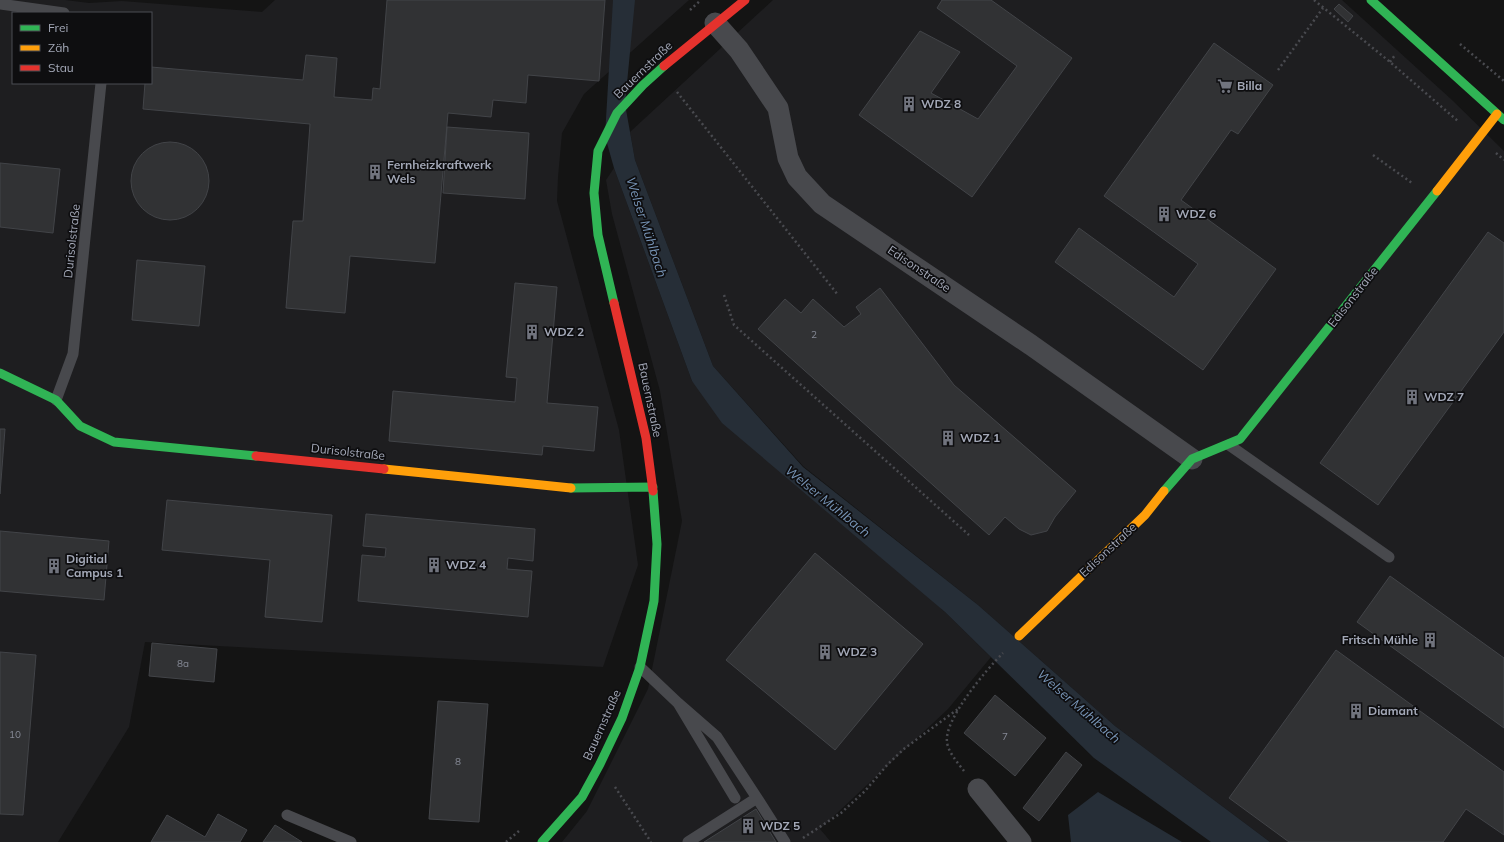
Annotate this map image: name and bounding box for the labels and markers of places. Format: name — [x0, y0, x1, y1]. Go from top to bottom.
supermarket icon: Billa — [1216, 77, 1234, 95]
place label: Billa — [1237, 78, 1262, 93]
building icon: WDZ 8 — [900, 95, 918, 113]
place label: WDZ 8 — [921, 96, 961, 111]
place label: Fernheizkraftwerk Wels — [387, 157, 492, 186]
building icon: Fernheizkraftwerk Wels — [366, 163, 384, 181]
building icon: WDZ 6 — [1155, 205, 1173, 223]
place label: WDZ 6 — [1176, 206, 1216, 221]
building icon: WDZ 2 — [523, 323, 541, 341]
place label: WDZ 2 — [544, 324, 584, 339]
building icon: WDZ 7 — [1403, 388, 1421, 406]
place label: WDZ 7 — [1424, 389, 1464, 404]
building icon: WDZ 1 — [939, 429, 957, 447]
place label: WDZ 1 — [960, 430, 1000, 445]
place label: Digitial Campus 1 — [66, 551, 123, 580]
building icon: WDZ 4 — [425, 556, 443, 574]
building icon: Digitial Campus 1 — [45, 557, 63, 575]
place label: WDZ 4 — [446, 557, 486, 572]
building icon: Fritsch Mühle — [1421, 631, 1439, 649]
place label: Fritsch Mühle — [1342, 632, 1418, 647]
building icon: WDZ 3 — [816, 643, 834, 661]
place label: WDZ 3 — [837, 644, 877, 659]
building icon: Diamant — [1347, 702, 1365, 720]
place label: Diamant — [1368, 703, 1418, 718]
building icon: WDZ 5 — [739, 817, 757, 835]
place label: WDZ 5 — [760, 818, 800, 833]

